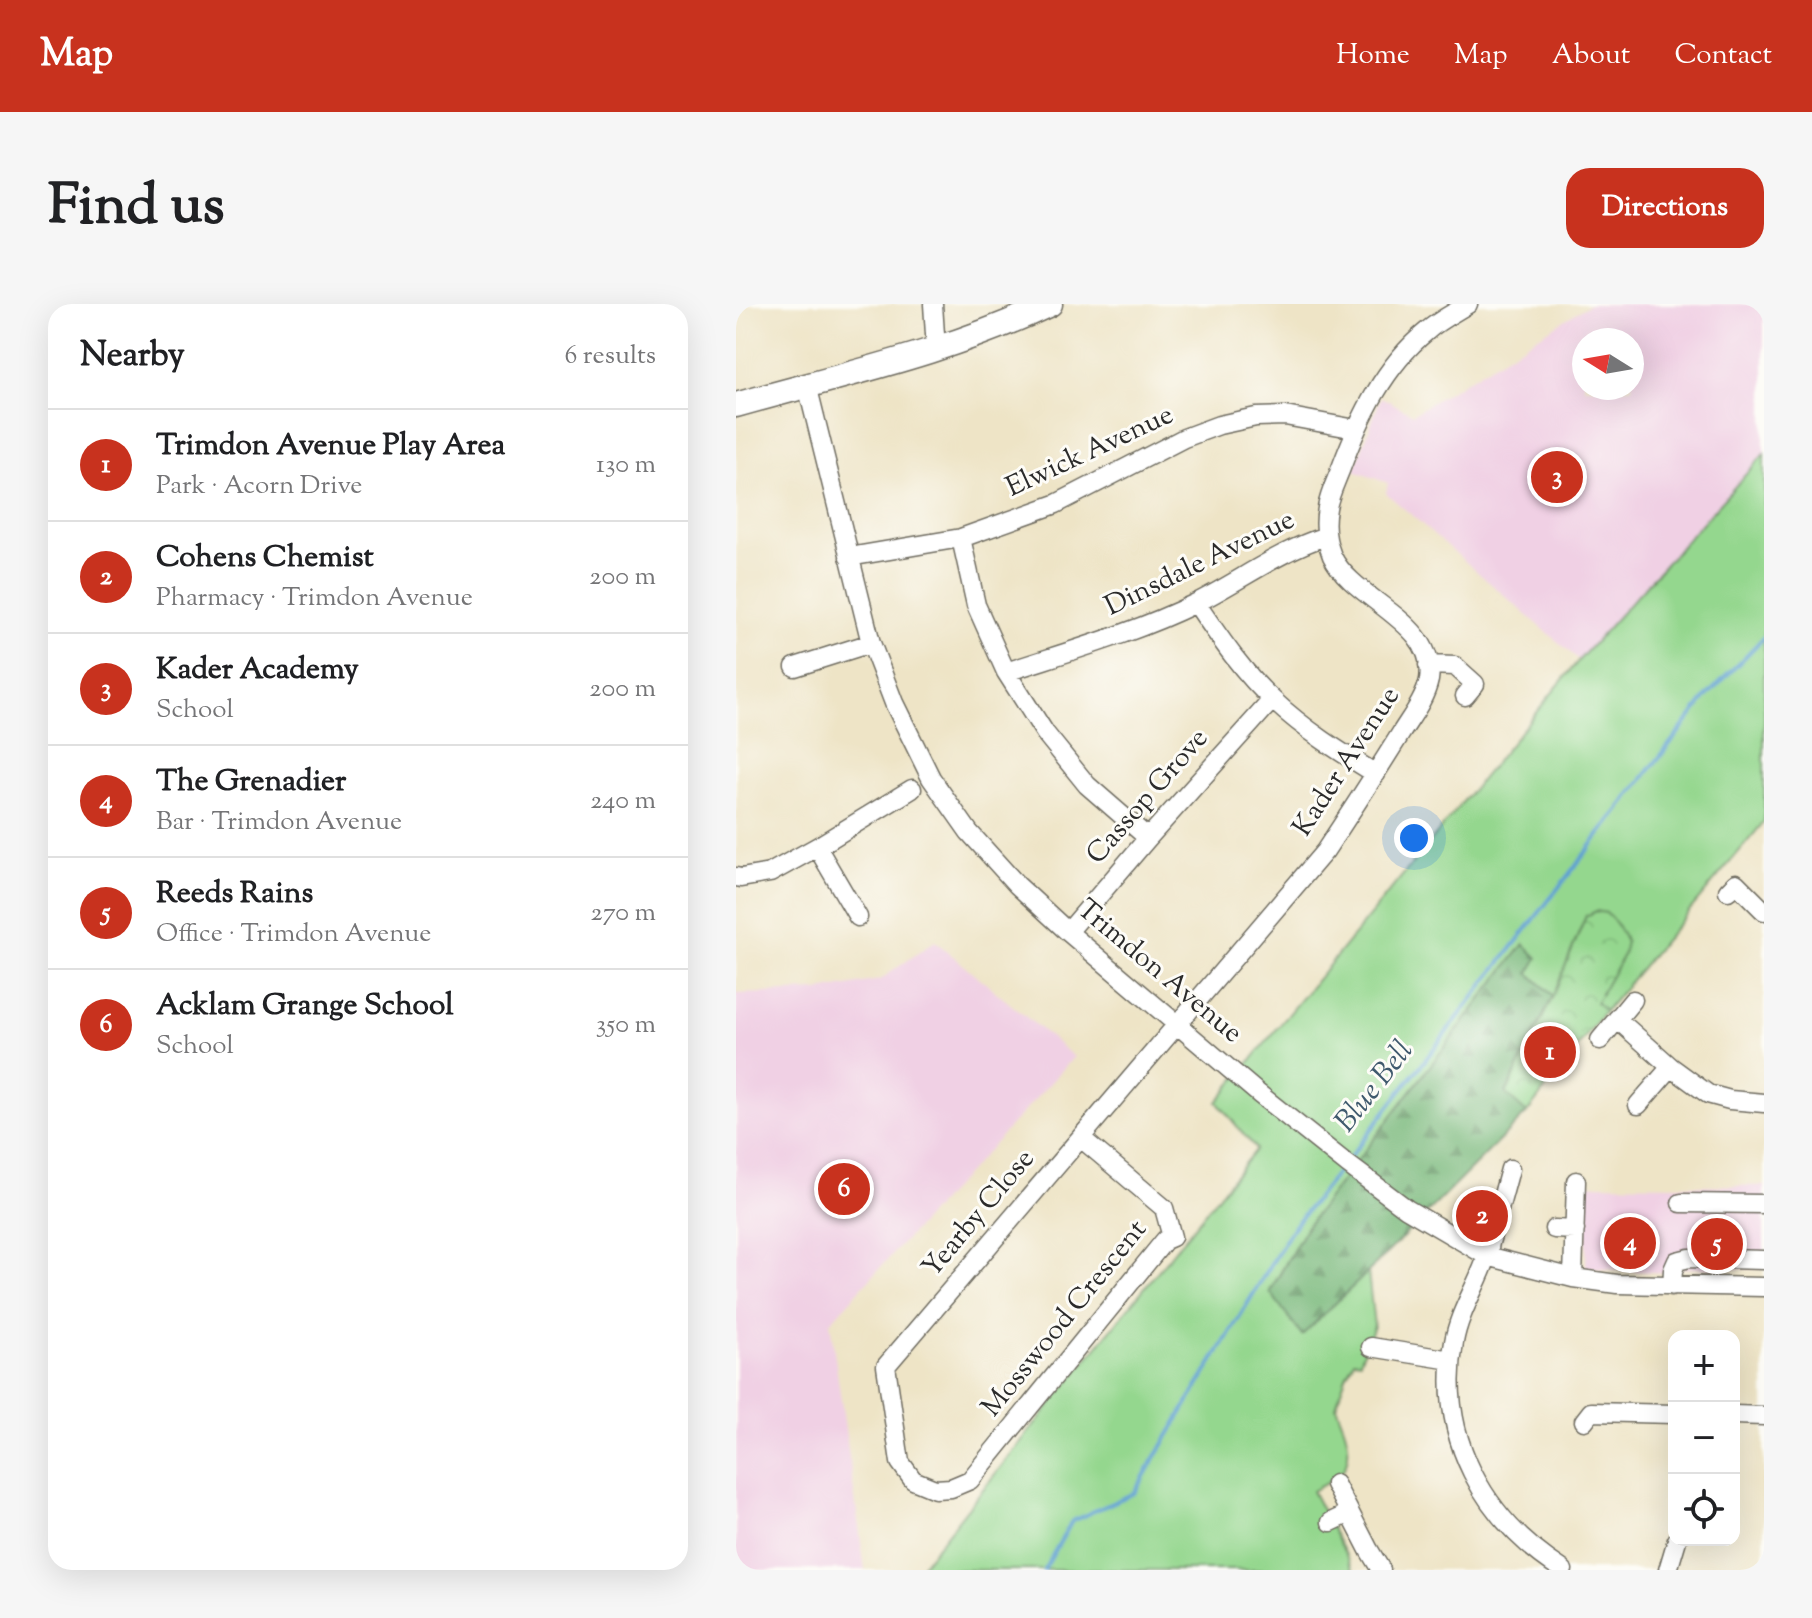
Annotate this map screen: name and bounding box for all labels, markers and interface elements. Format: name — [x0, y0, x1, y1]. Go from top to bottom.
text: Map — [40, 29, 113, 83]
text: Home — [1336, 36, 1410, 76]
text: Map — [1454, 36, 1508, 76]
text: About — [1552, 36, 1630, 76]
text: Contact — [1674, 36, 1772, 76]
text: Find us — [48, 168, 224, 249]
button: Directions — [1566, 168, 1764, 248]
north arrow — [1572, 328, 1644, 400]
text: Nearby — [80, 332, 185, 381]
text: 6 results — [564, 338, 656, 375]
street label: Elwick Avenue — [1000, 396, 1180, 508]
text: Trimdon Avenue Play Area — [156, 425, 505, 468]
text: 1 — [102, 447, 110, 484]
text: 130 m — [596, 447, 656, 484]
pin: 3 — [1531, 447, 1583, 507]
text: Park · Acorn Drive — [156, 468, 362, 505]
street label: Dinsdale Avenue — [1098, 501, 1302, 627]
text: Cohens Chemist — [156, 537, 374, 580]
text: 2 — [100, 559, 112, 596]
text: 200 m — [589, 559, 656, 596]
text: Pharmacy · Trimdon Avenue — [156, 580, 473, 617]
text: Kader Academy — [156, 649, 359, 692]
text: 3 — [101, 671, 111, 708]
text: 200 m — [589, 671, 656, 708]
street label: Kader Avenue — [1284, 679, 1410, 845]
text: School — [156, 692, 234, 729]
street label: Cassop Grove — [1078, 720, 1218, 874]
text: The Grenadier — [156, 761, 346, 804]
text: 4 — [99, 783, 113, 820]
text: 240 m — [590, 783, 656, 820]
text: Bar · Trimdon Avenue — [156, 804, 402, 841]
your location — [1394, 818, 1434, 858]
text: Reeds Rains — [156, 873, 313, 916]
street label: Trimdon Avenue — [1067, 891, 1251, 1053]
text: 5 — [102, 895, 110, 932]
text: 270 m — [591, 895, 656, 932]
text: Office · Trimdon Avenue — [156, 916, 431, 953]
text: Acklam Grange School — [156, 985, 454, 1028]
text: 6 — [100, 1007, 112, 1044]
text: 350 m — [596, 1007, 656, 1044]
pin: 1 — [1524, 1022, 1576, 1082]
text: School — [156, 1028, 234, 1065]
water label: Blue Bell — [1325, 1032, 1425, 1142]
street label: Yearby Close — [913, 1141, 1045, 1287]
pin: 6 — [818, 1159, 870, 1219]
pin: 2 — [1456, 1186, 1508, 1246]
street label: Mosswood Crescent — [973, 1211, 1157, 1426]
pin: 4 — [1604, 1213, 1656, 1273]
pin: 5 — [1691, 1214, 1743, 1274]
map controls — [1668, 1330, 1740, 1546]
button: + — [1668, 1330, 1740, 1402]
button: − — [1668, 1402, 1740, 1474]
button: locate — [1668, 1474, 1740, 1546]

